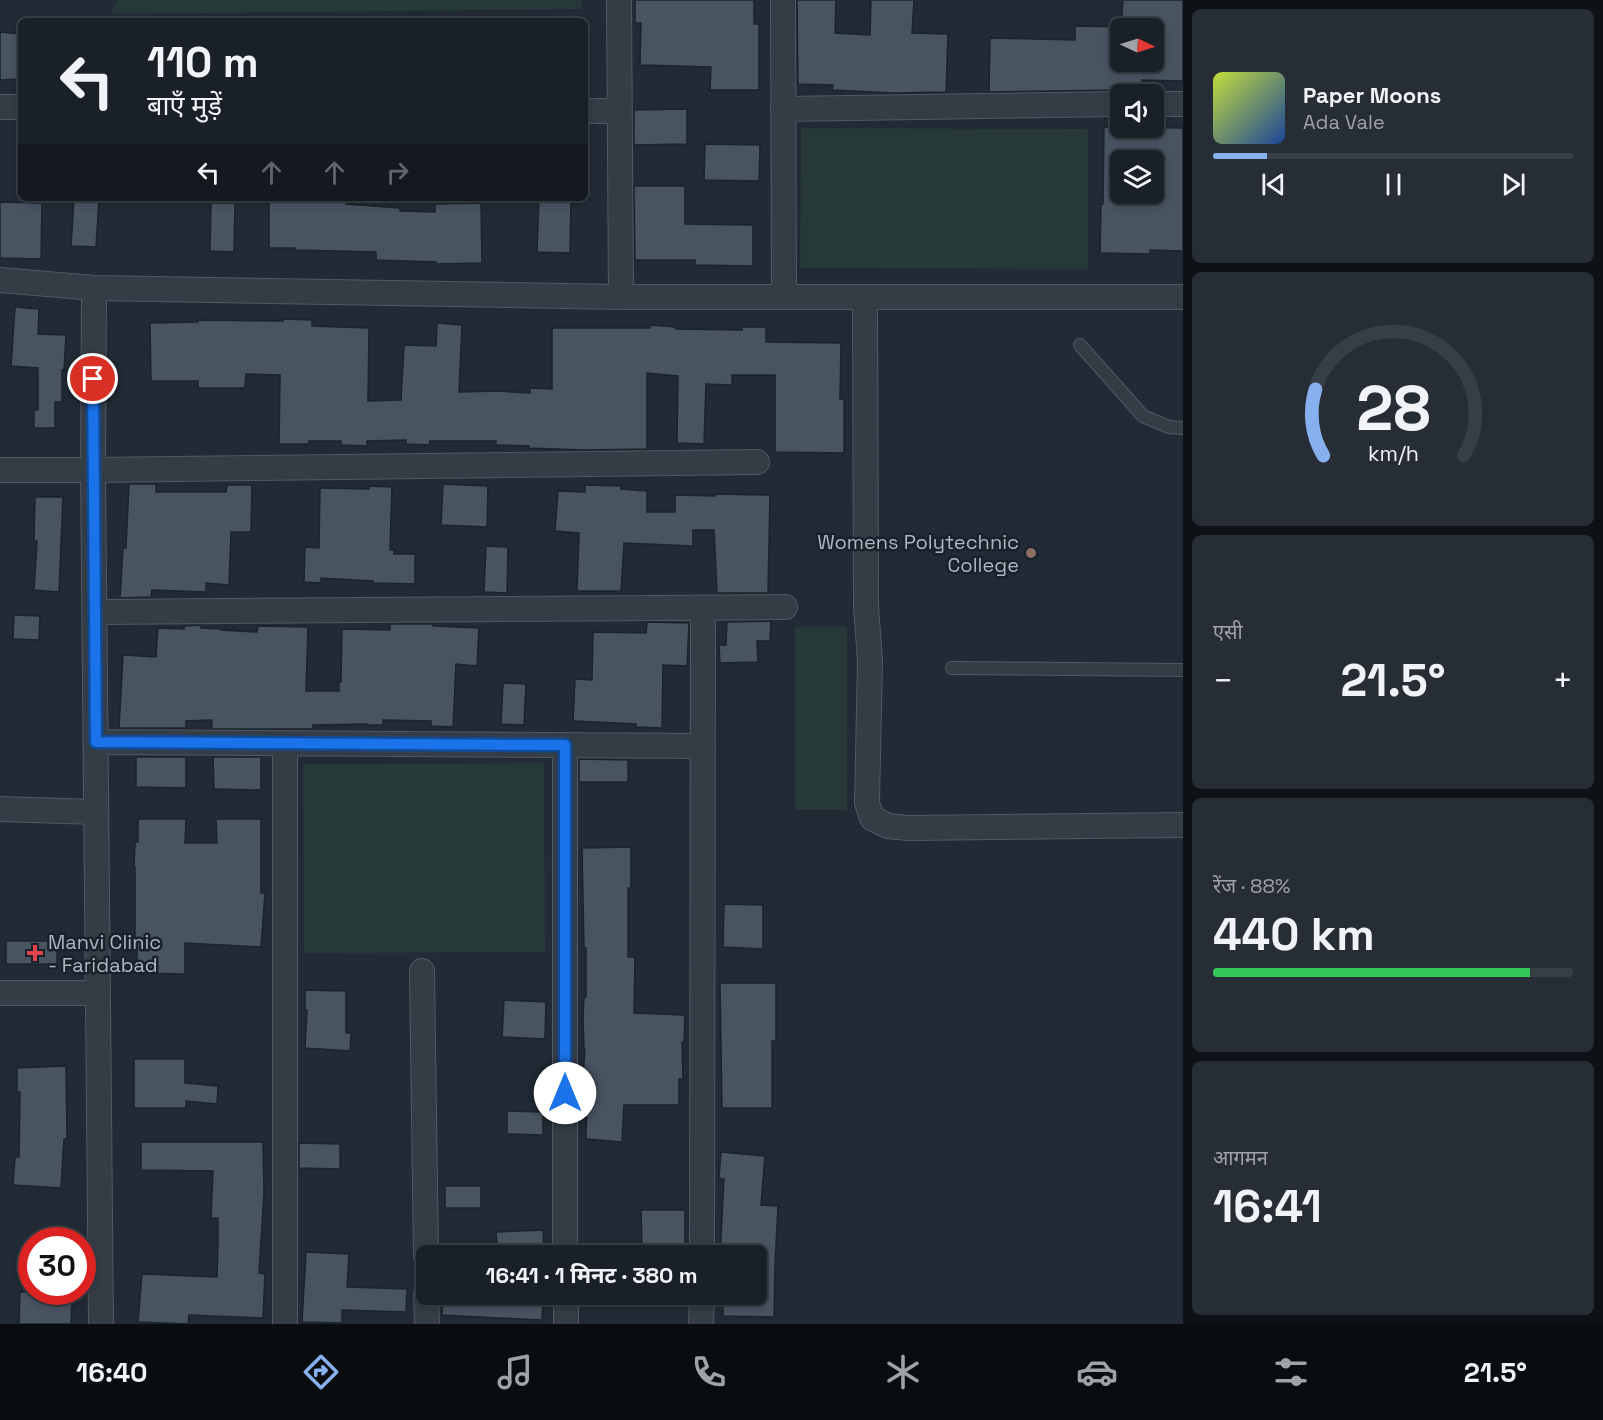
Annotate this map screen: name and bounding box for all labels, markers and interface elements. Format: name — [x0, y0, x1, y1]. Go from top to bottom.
north arrow — [1110, 18, 1164, 72]
map controls — [1110, 18, 1164, 204]
text: 110 m — [147, 36, 259, 89]
icon: left — [48, 42, 126, 120]
text: Paper Moons — [1303, 81, 1441, 109]
button: sound — [1110, 84, 1164, 138]
text: बाएँ मुड़ें — [147, 88, 222, 123]
text: Ada Vale — [1303, 109, 1385, 135]
button: layers — [1110, 150, 1164, 204]
icon: left — [192, 156, 225, 189]
icon: ahead — [255, 156, 288, 189]
icon: ahead — [318, 156, 351, 189]
icon: right — [381, 156, 414, 189]
icon: previous — [1257, 168, 1290, 201]
icon: pause — [1377, 168, 1410, 201]
icon: next — [1497, 168, 1530, 201]
pin — [67, 353, 118, 404]
icon: arrive — [76, 362, 109, 395]
text: 28 — [1356, 369, 1430, 448]
text: km/h — [1367, 440, 1419, 467]
place label: Womens Polytechnic College — [817, 529, 1019, 578]
marker: Womens Polytechnic College — [1024, 546, 1038, 560]
text: एसी — [1213, 619, 1243, 645]
text: 21.5° — [1340, 652, 1446, 709]
text: − — [1213, 660, 1233, 702]
text: + — [1553, 660, 1573, 702]
text: रेंज · 88% — [1213, 873, 1290, 899]
text: 440 km — [1213, 906, 1375, 963]
place label: Manvi Clinic - Faridabad — [48, 929, 161, 978]
marker: Manvi Clinic - Faridabad — [26, 944, 44, 962]
position arrow — [533, 1061, 597, 1125]
text: आगमन — [1213, 1145, 1268, 1171]
text: 16:41 — [1213, 1178, 1322, 1235]
speed limit sign: 30 — [18, 1227, 96, 1305]
text: 16:41 · 1 मिनट · 380 m — [485, 1261, 698, 1289]
icon: directions — [300, 1351, 342, 1393]
icon: music — [494, 1351, 536, 1393]
icon: phone — [688, 1351, 730, 1393]
icon: climate — [882, 1351, 924, 1393]
icon: car — [1076, 1351, 1118, 1393]
icon: filters — [1270, 1351, 1312, 1393]
text: 16:40 — [76, 1355, 148, 1390]
text: 21.5° — [1464, 1355, 1527, 1390]

